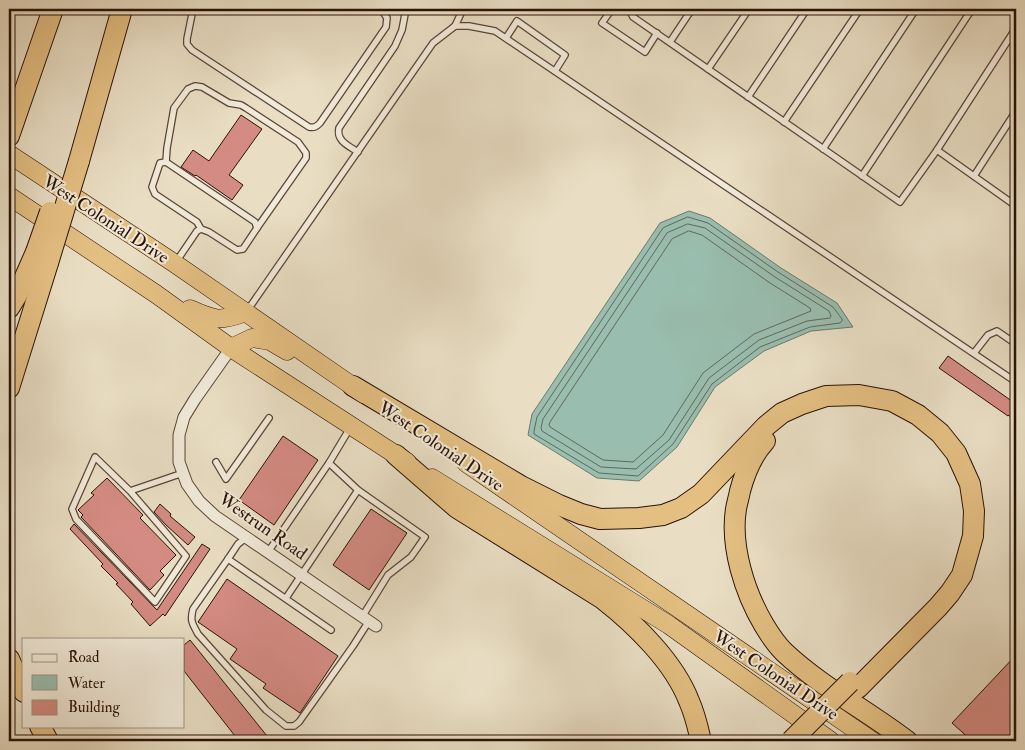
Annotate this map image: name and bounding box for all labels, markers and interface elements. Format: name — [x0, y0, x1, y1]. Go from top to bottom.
street label: West Colonial Drive — [37, 169, 174, 269]
street label: West Colonial Drive — [373, 395, 508, 497]
street label: Westrun Road — [213, 487, 312, 565]
street label: West Colonial Drive — [708, 624, 843, 726]
legend — [22, 638, 185, 728]
text: Road — [68, 648, 100, 667]
text: Water — [67, 674, 105, 693]
text: Building — [68, 698, 120, 717]

